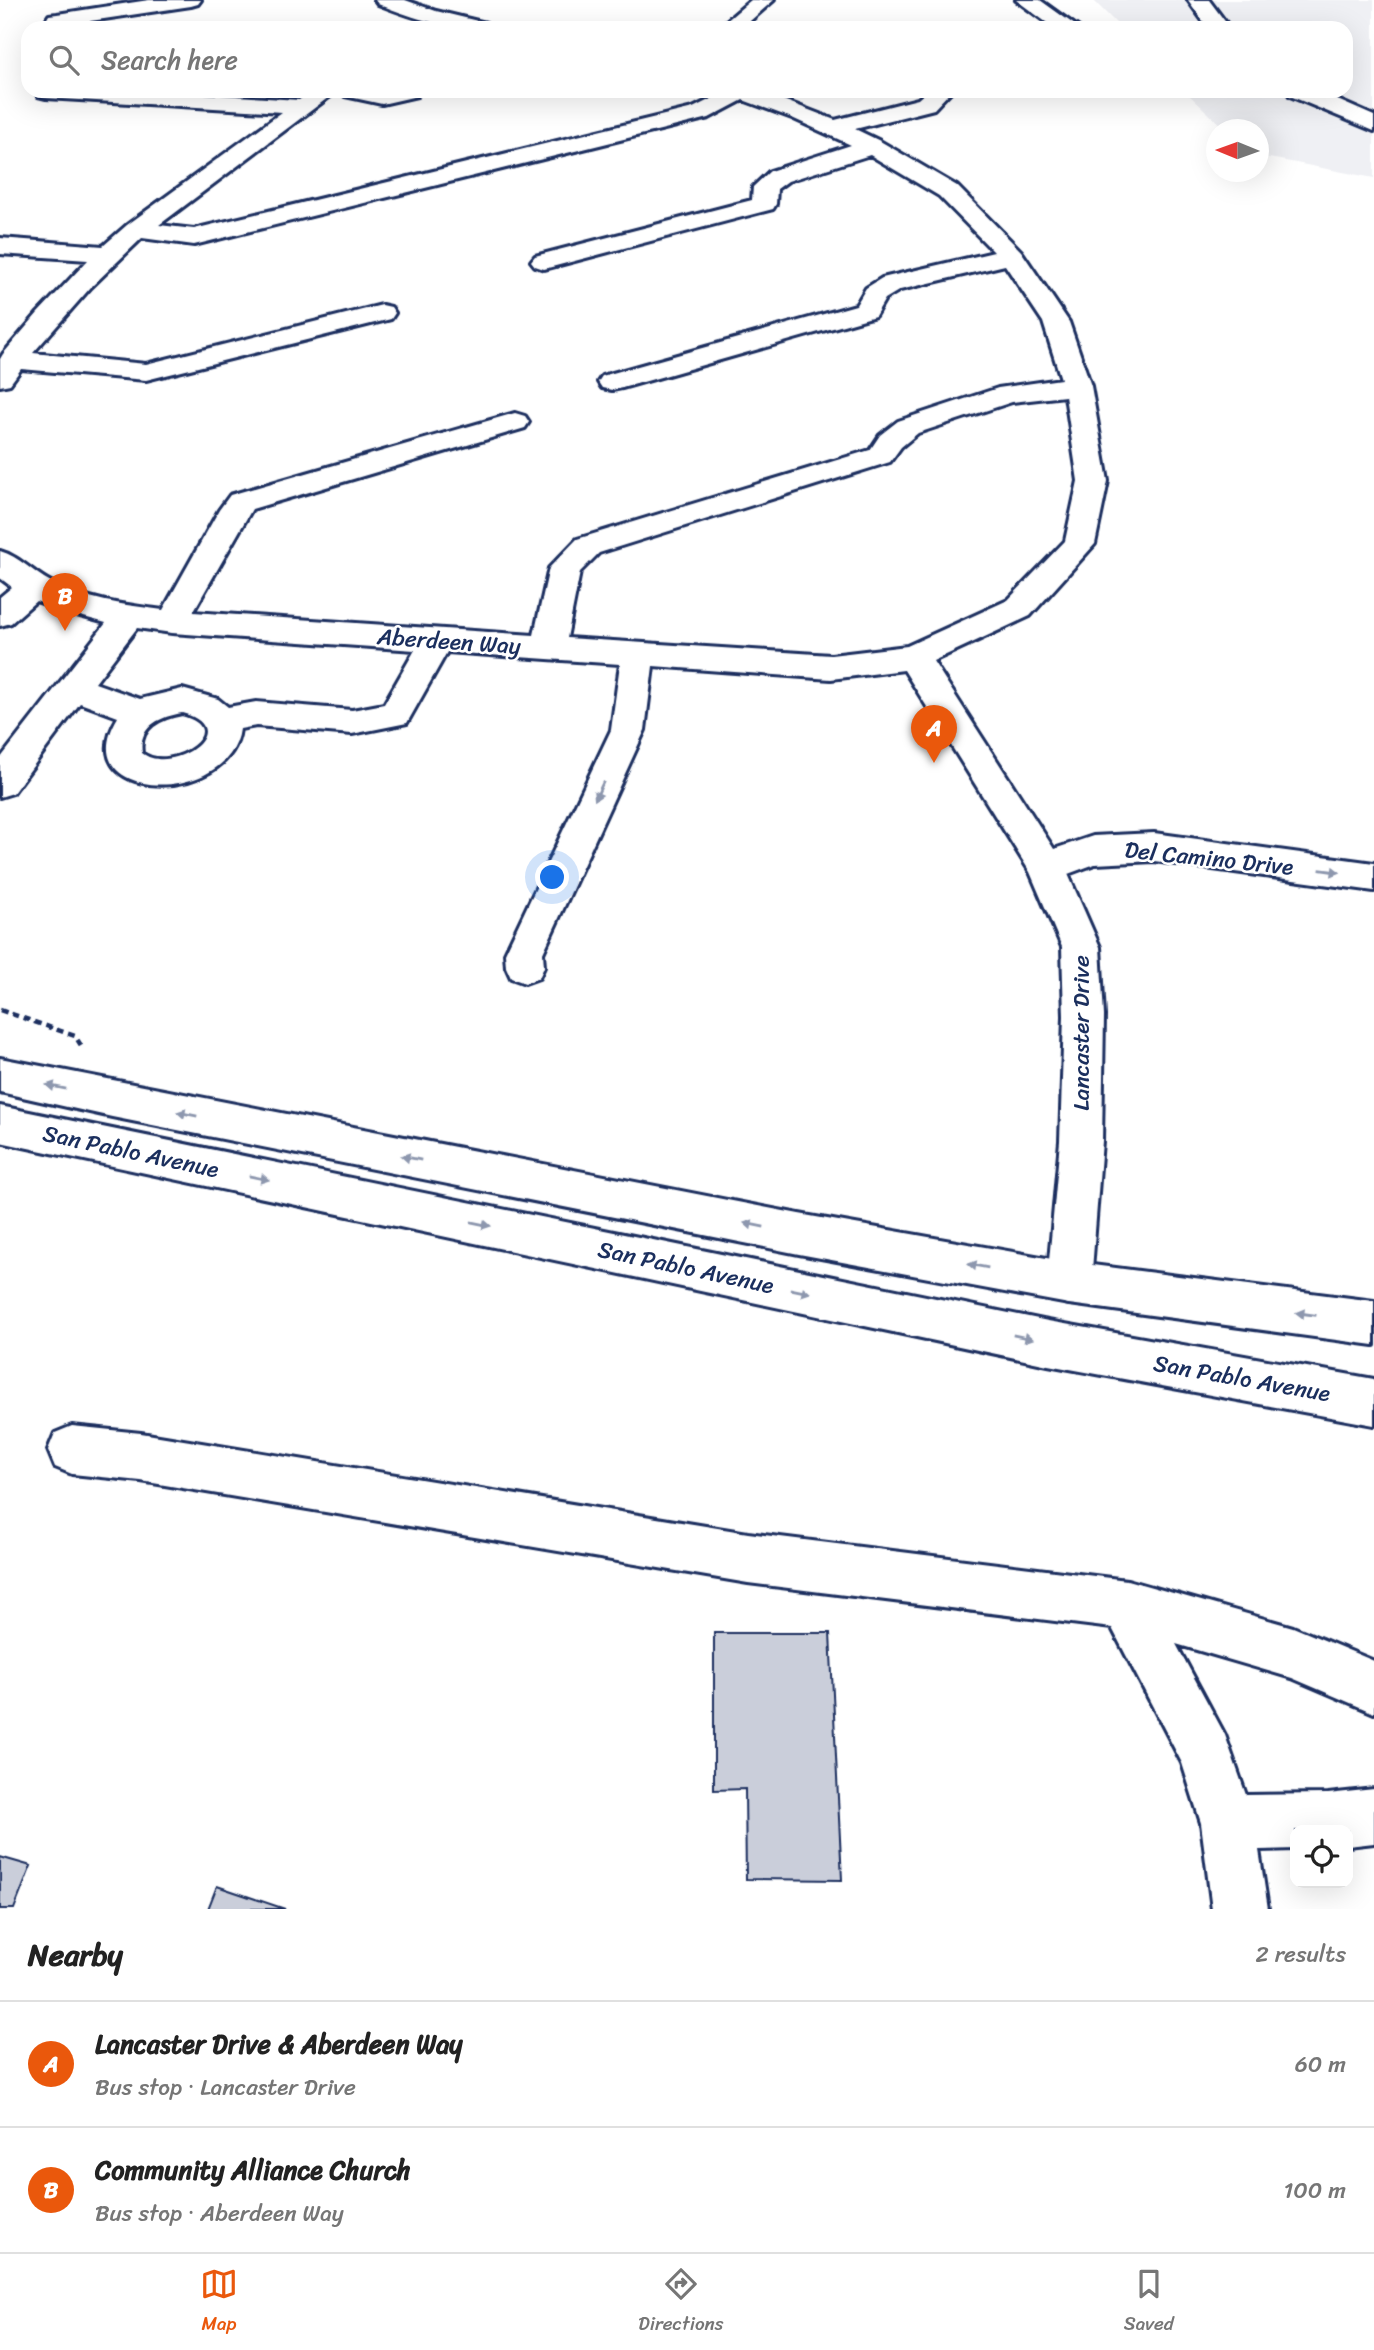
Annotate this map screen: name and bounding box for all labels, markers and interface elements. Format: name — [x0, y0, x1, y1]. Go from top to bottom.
search box — [21, 21, 1353, 98]
text: Search here — [101, 37, 238, 83]
icon: search — [45, 41, 83, 79]
north arrow — [1206, 119, 1269, 182]
pin: B — [42, 573, 88, 631]
street label: Aberdeen Way — [375, 616, 522, 667]
pin: A — [911, 705, 957, 763]
one-way arrow — [593, 781, 605, 801]
street label: Del Camino Drive — [1123, 829, 1295, 888]
your location — [535, 860, 569, 894]
one-way arrow — [1319, 866, 1341, 877]
street label: Lancaster Drive — [1061, 955, 1102, 1111]
one-way arrow — [45, 1081, 67, 1092]
one-way arrow — [176, 1108, 198, 1119]
street label: San Pablo Avenue — [39, 1113, 223, 1190]
one-way arrow — [400, 1152, 422, 1163]
one-way arrow — [248, 1172, 270, 1183]
one-way arrow — [470, 1219, 492, 1230]
one-way arrow — [743, 1219, 765, 1230]
street label: San Pablo Avenue — [594, 1229, 778, 1306]
one-way arrow — [967, 1261, 989, 1272]
one-way arrow — [789, 1285, 811, 1296]
one-way arrow — [1295, 1309, 1317, 1320]
one-way arrow — [1012, 1332, 1034, 1343]
street label: San Pablo Avenue — [1150, 1343, 1334, 1414]
map controls — [1290, 1825, 1353, 1888]
button: locate — [1290, 1825, 1353, 1888]
text: Nearby — [28, 1928, 123, 1982]
text: 2 results — [1255, 1934, 1346, 1975]
text: Lancaster Drive & Aberdeen Way — [95, 2021, 463, 2067]
text: A — [43, 2044, 59, 2085]
text: 60 m — [1295, 2044, 1346, 2085]
text: Bus stop · Lancaster Drive — [95, 2067, 356, 2108]
text: Community Alliance Church — [95, 2147, 411, 2193]
text: B — [44, 2170, 58, 2211]
text: 100 m — [1283, 2170, 1346, 2211]
text: Bus stop · Aberdeen Way — [95, 2193, 344, 2234]
tab: Map — [200, 2265, 238, 2340]
tab: Directions — [638, 2265, 724, 2340]
tab: Saved — [1124, 2265, 1174, 2340]

